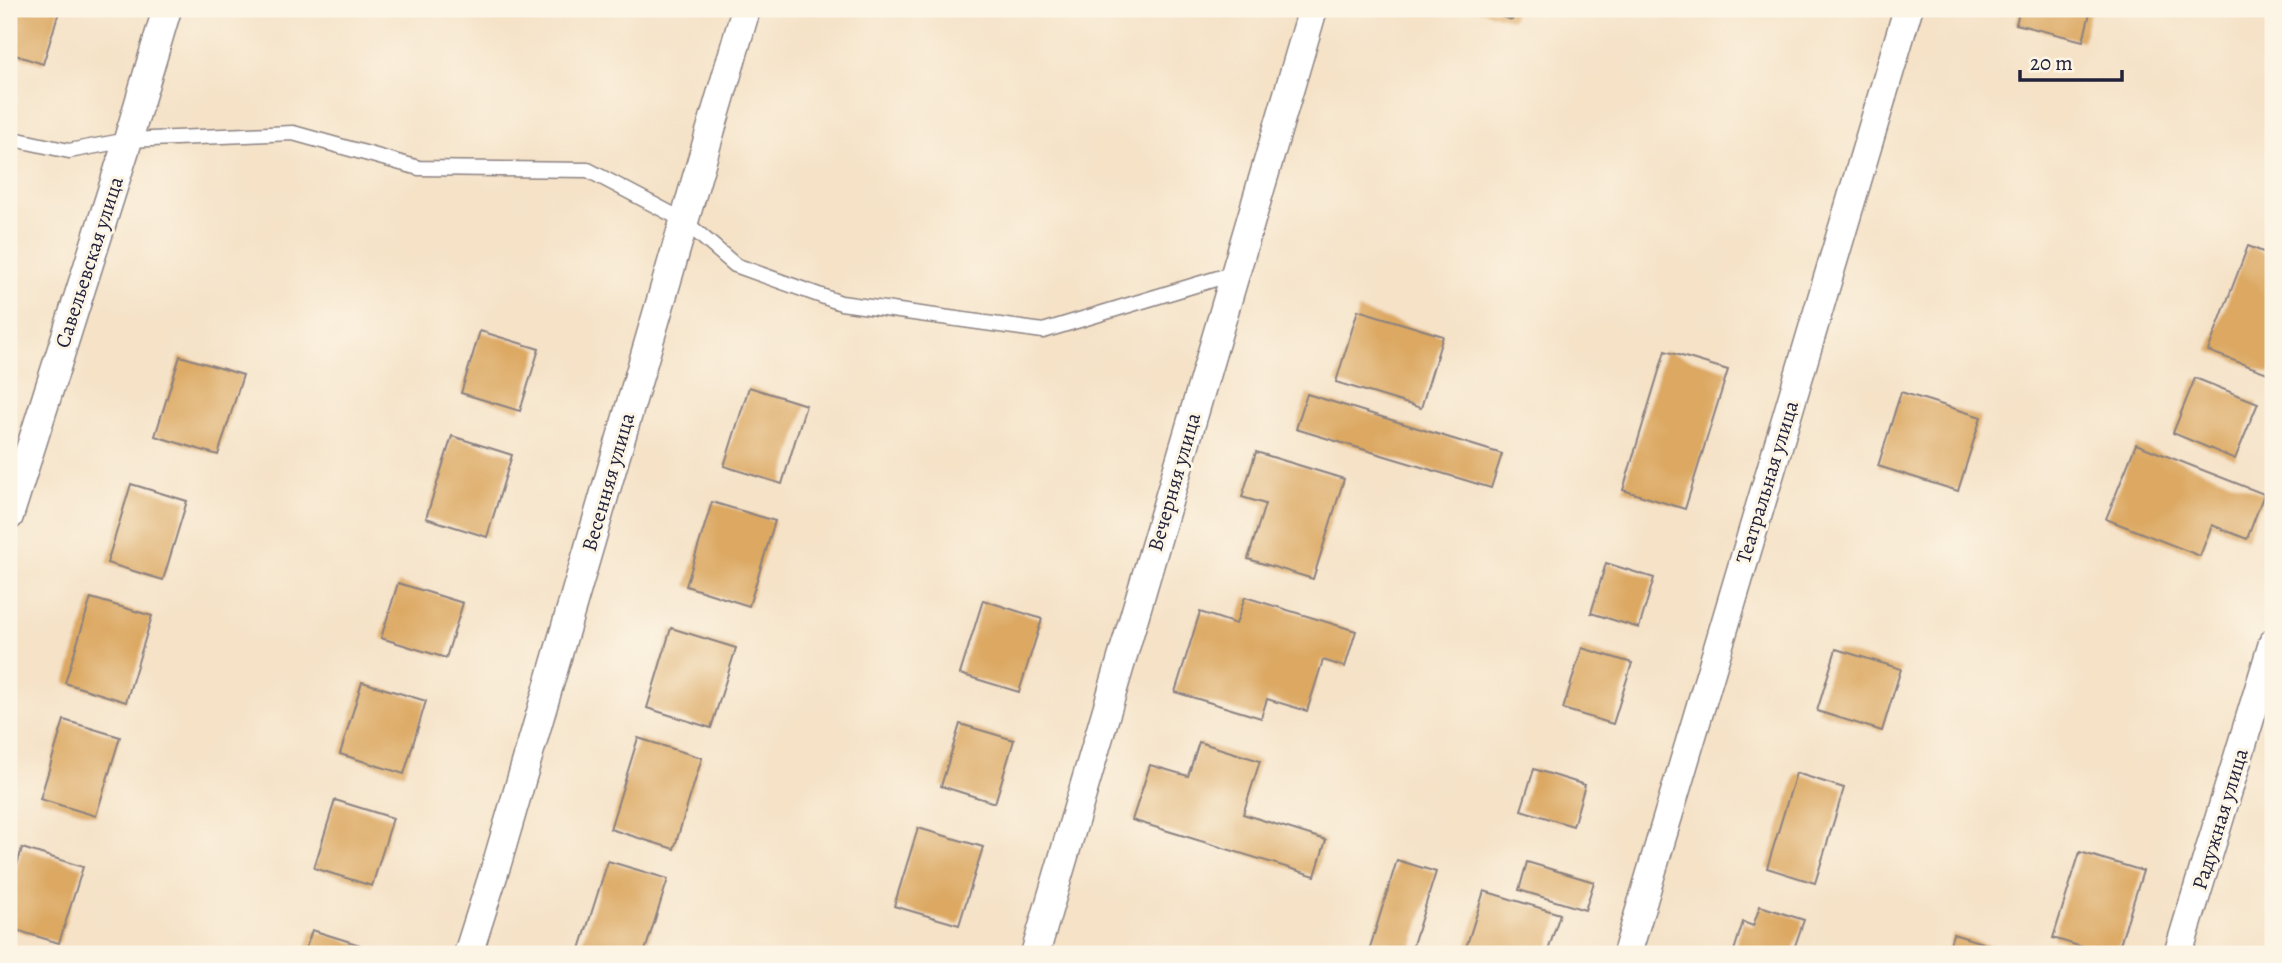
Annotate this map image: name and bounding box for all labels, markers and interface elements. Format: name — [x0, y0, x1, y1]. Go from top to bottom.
scale bar — [2020, 38, 2121, 82]
text: 20 m — [2030, 49, 2073, 77]
street label: Савельевская улица — [48, 172, 130, 351]
street label: Театральная улица — [1729, 397, 1805, 567]
street label: Весенняя улица — [575, 409, 641, 554]
street label: Вечерняя улица — [1141, 409, 1207, 555]
street label: Радужная улица — [2185, 745, 2255, 893]

